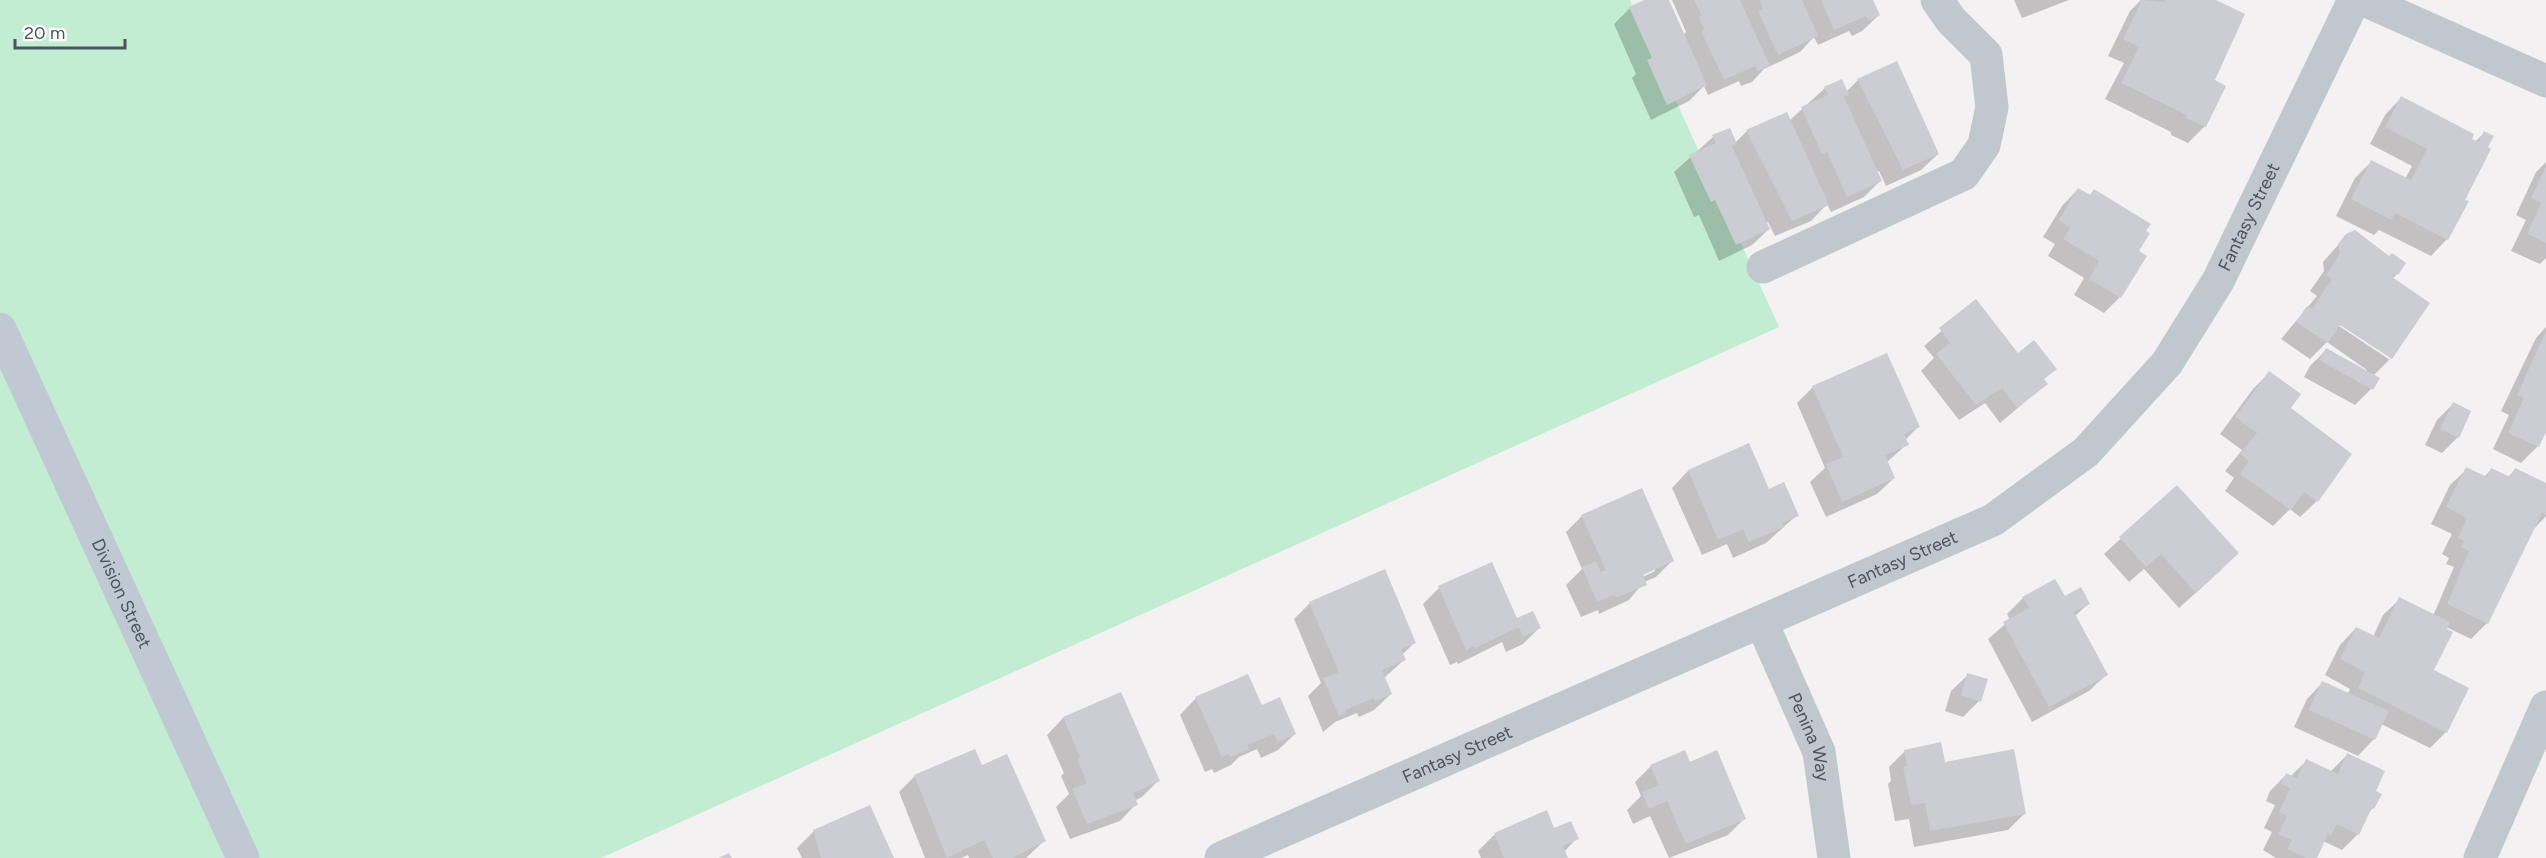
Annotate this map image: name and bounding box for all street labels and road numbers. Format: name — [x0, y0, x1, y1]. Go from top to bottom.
street label: Fantasy Street — [2213, 159, 2285, 275]
street label: Fantasy Street — [1844, 526, 1961, 593]
street label: Division Street — [87, 535, 156, 652]
street label: Penina Way — [1783, 689, 1834, 783]
street label: Fantasy Street — [1399, 721, 1516, 788]

